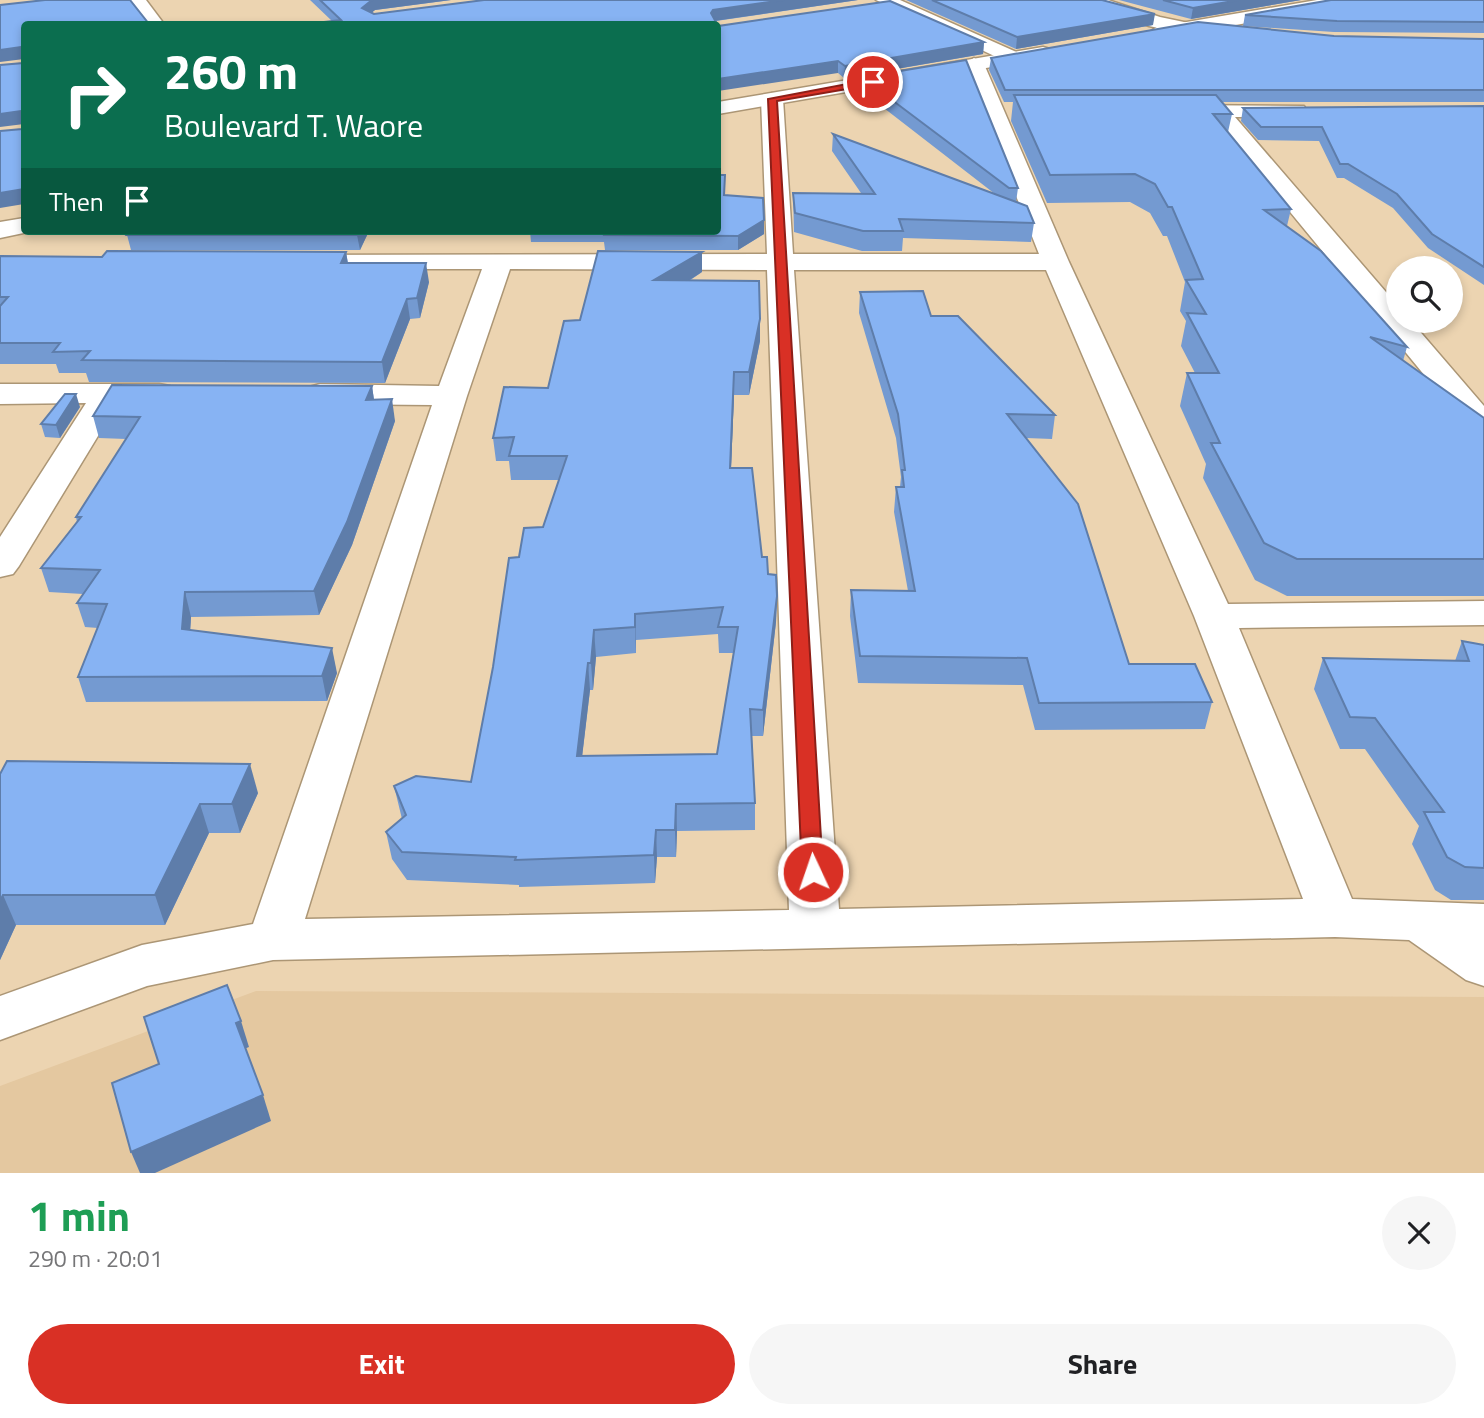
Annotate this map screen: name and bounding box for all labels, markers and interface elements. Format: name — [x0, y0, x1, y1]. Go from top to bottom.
text: 260 m — [164, 33, 298, 108]
icon: right — [49, 49, 140, 140]
pin — [843, 52, 903, 112]
icon: arrive — [854, 63, 892, 101]
text: Boulevard T. Waore — [164, 101, 423, 149]
text: Then — [49, 182, 104, 221]
icon: arrive — [118, 182, 156, 220]
map controls — [1386, 256, 1463, 333]
button: search — [1386, 256, 1463, 333]
position arrow — [776, 835, 850, 909]
text: 1 min — [28, 1183, 130, 1247]
button: close — [1382, 1196, 1456, 1270]
text: 290 m · 20:01 — [28, 1241, 163, 1276]
button: Exit — [28, 1324, 735, 1404]
button: Share — [749, 1324, 1456, 1404]

